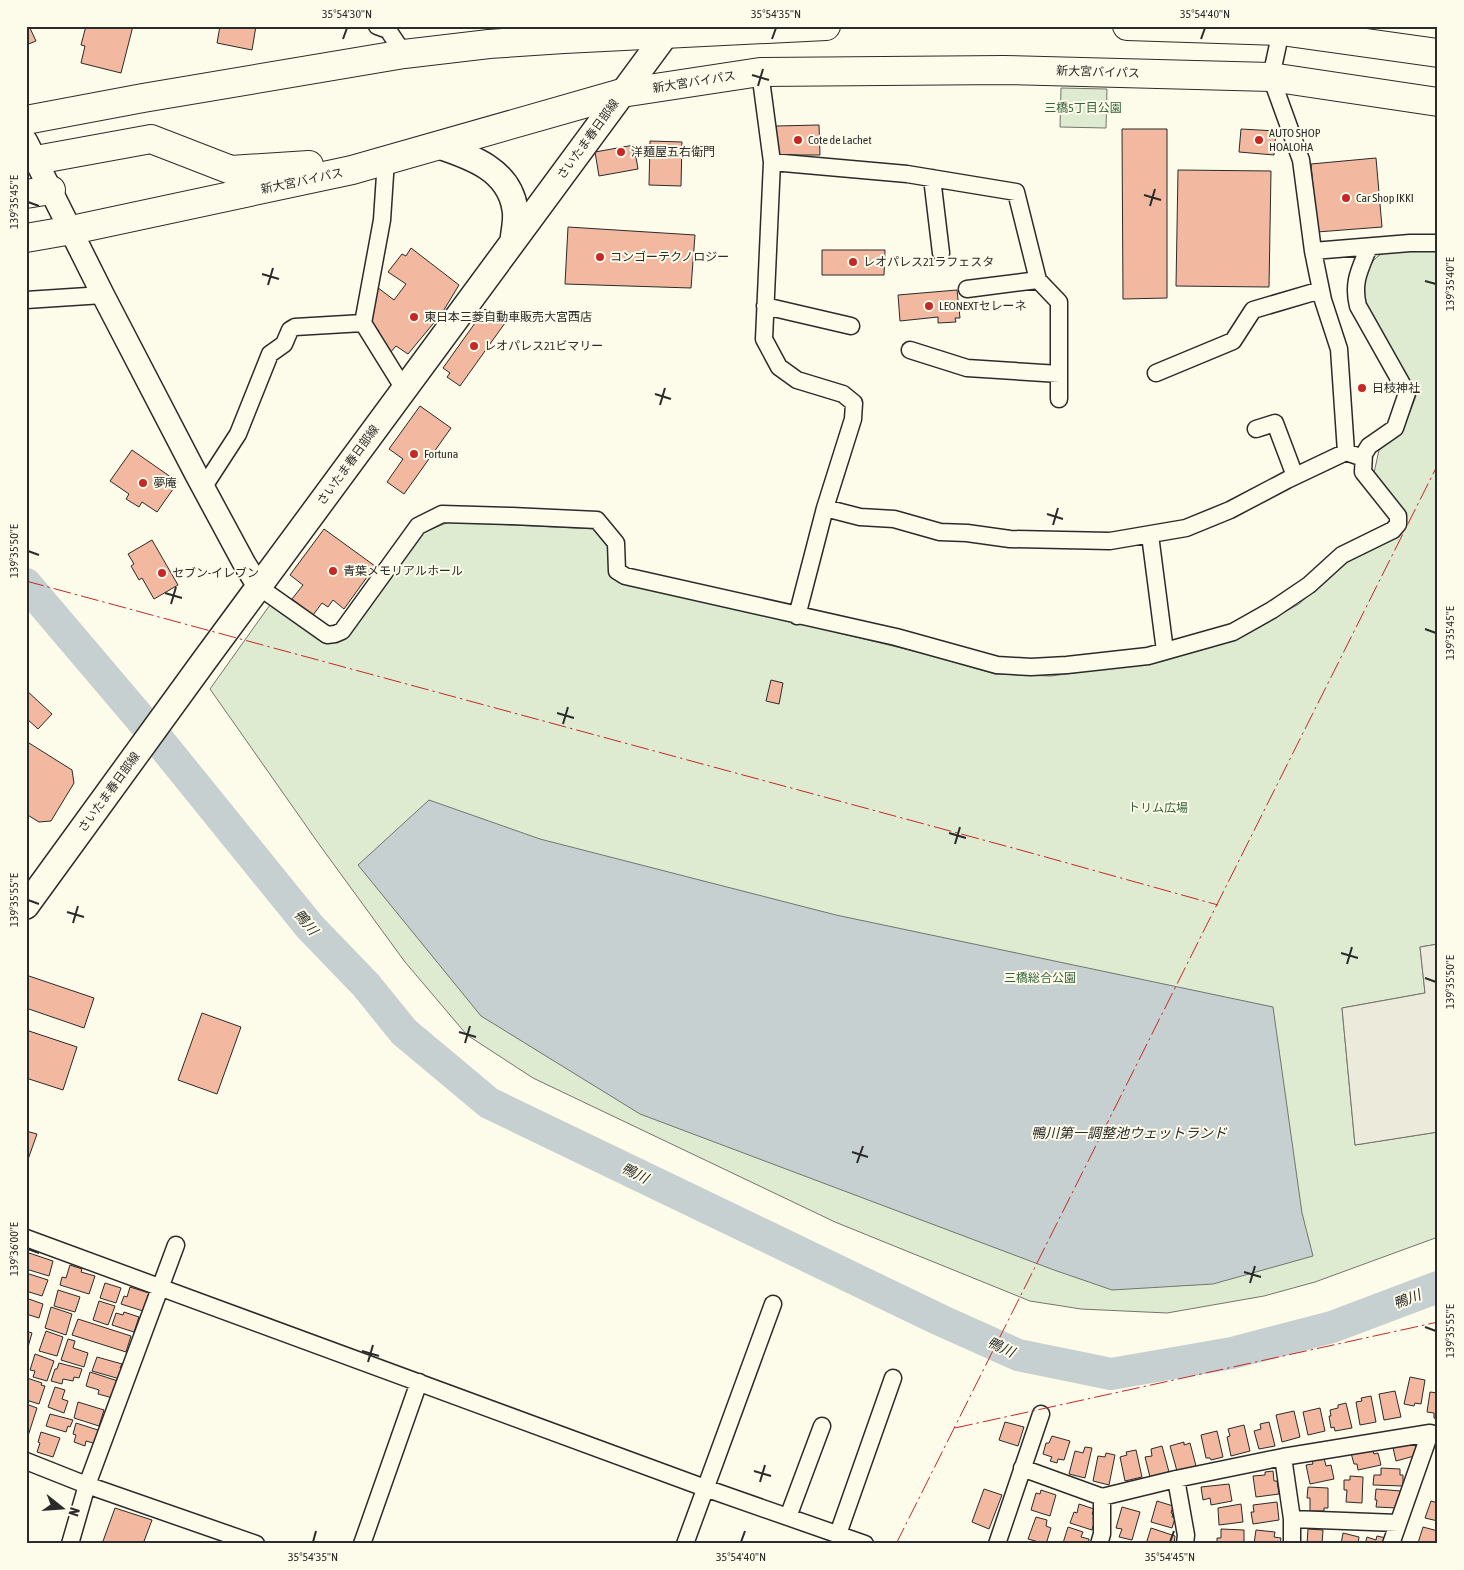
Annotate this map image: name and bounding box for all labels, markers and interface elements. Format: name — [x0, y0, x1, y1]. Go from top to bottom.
text: 35°54'30"N — [322, 7, 372, 21]
text: 35°54'35"N — [751, 7, 801, 21]
text: 35°54'40"N — [1180, 7, 1230, 21]
street label: 新大宮バイパス — [1056, 64, 1140, 80]
street label: 新大宮バイパス — [652, 69, 736, 95]
street label: さいたま春日部線 — [554, 96, 622, 182]
park label: 三橋5丁目公園 — [1044, 101, 1122, 115]
place label: AUTO SHOP HOALOHA — [1269, 126, 1321, 154]
place label: Cote de Lachet — [808, 133, 872, 147]
marker: Cote de Lachet — [792, 134, 804, 146]
marker: AUTO SHOP HOALOHA — [1253, 134, 1265, 146]
place label: 洋麺屋五右衛門 — [631, 145, 715, 159]
marker: 洋麺屋五右衛門 — [615, 146, 627, 158]
street label: 新大宮バイパス — [260, 165, 344, 197]
text: 139°35'45"E — [7, 175, 21, 229]
place label: Car Shop IKKI — [1356, 191, 1414, 205]
marker: Car Shop IKKI — [1340, 192, 1352, 204]
place label: コンゴーテクノロジー — [610, 250, 729, 264]
marker: コンゴーテクノロジー — [594, 251, 606, 263]
place label: レオパレス21ラフェスタ — [863, 255, 994, 269]
marker: レオパレス21ラフェスタ — [847, 256, 859, 268]
text: 139°35'40"E — [1443, 257, 1457, 311]
place label: LEONEXTセレーネ — [939, 299, 1027, 313]
marker: LEONEXTセレーネ — [923, 300, 935, 312]
place label: 東日本三菱自動車販売大宮西店 — [424, 310, 592, 324]
marker: 東日本三菱自動車販売大宮西店 — [408, 311, 420, 323]
place label: レオパレス21ビマリー — [484, 339, 603, 353]
marker: レオパレス21ビマリー — [468, 340, 480, 352]
place label: 日枝神社 — [1372, 381, 1420, 395]
marker: 日枝神社 — [1356, 382, 1368, 394]
street label: さいたま春日部線 — [314, 422, 382, 508]
place label: Fortuna — [424, 447, 458, 461]
marker: Fortuna — [408, 448, 420, 460]
place label: 夢庵 — [153, 476, 177, 490]
marker: 夢庵 — [137, 477, 149, 489]
text: 139°35'50"E — [7, 524, 21, 578]
place label: 青葉メモリアルホール — [343, 564, 463, 578]
marker: 青葉メモリアルホール — [327, 565, 339, 577]
place label: セブン-イレブン — [172, 566, 259, 580]
marker: セブン-イレブン — [156, 567, 168, 579]
text: 139°35'45"E — [1443, 606, 1457, 660]
street label: さいたま春日部線 — [75, 749, 143, 835]
park label: トリム広場 — [1128, 801, 1188, 815]
text: 139°35'55"E — [7, 873, 21, 927]
water label: 鴨川 — [291, 906, 322, 939]
text: 139°35'50"E — [1443, 955, 1457, 1009]
park label: 三橋総合公園 — [1004, 971, 1076, 985]
water label: 鴨川第一調整池ウェットランド — [1031, 1125, 1228, 1141]
water label: 鴨川 — [619, 1160, 653, 1187]
text: 139°36'00"E — [7, 1222, 21, 1276]
water label: 鴨川 — [1391, 1286, 1425, 1311]
text: 139°35'55"E — [1443, 1304, 1457, 1358]
water label: 鴨川 — [985, 1334, 1019, 1361]
north arrow — [38, 1482, 88, 1532]
text: N — [66, 1506, 83, 1518]
text: 35°54'35"N — [288, 1550, 338, 1564]
text: 35°54'40"N — [716, 1550, 766, 1564]
text: 35°54'45"N — [1145, 1550, 1195, 1564]

